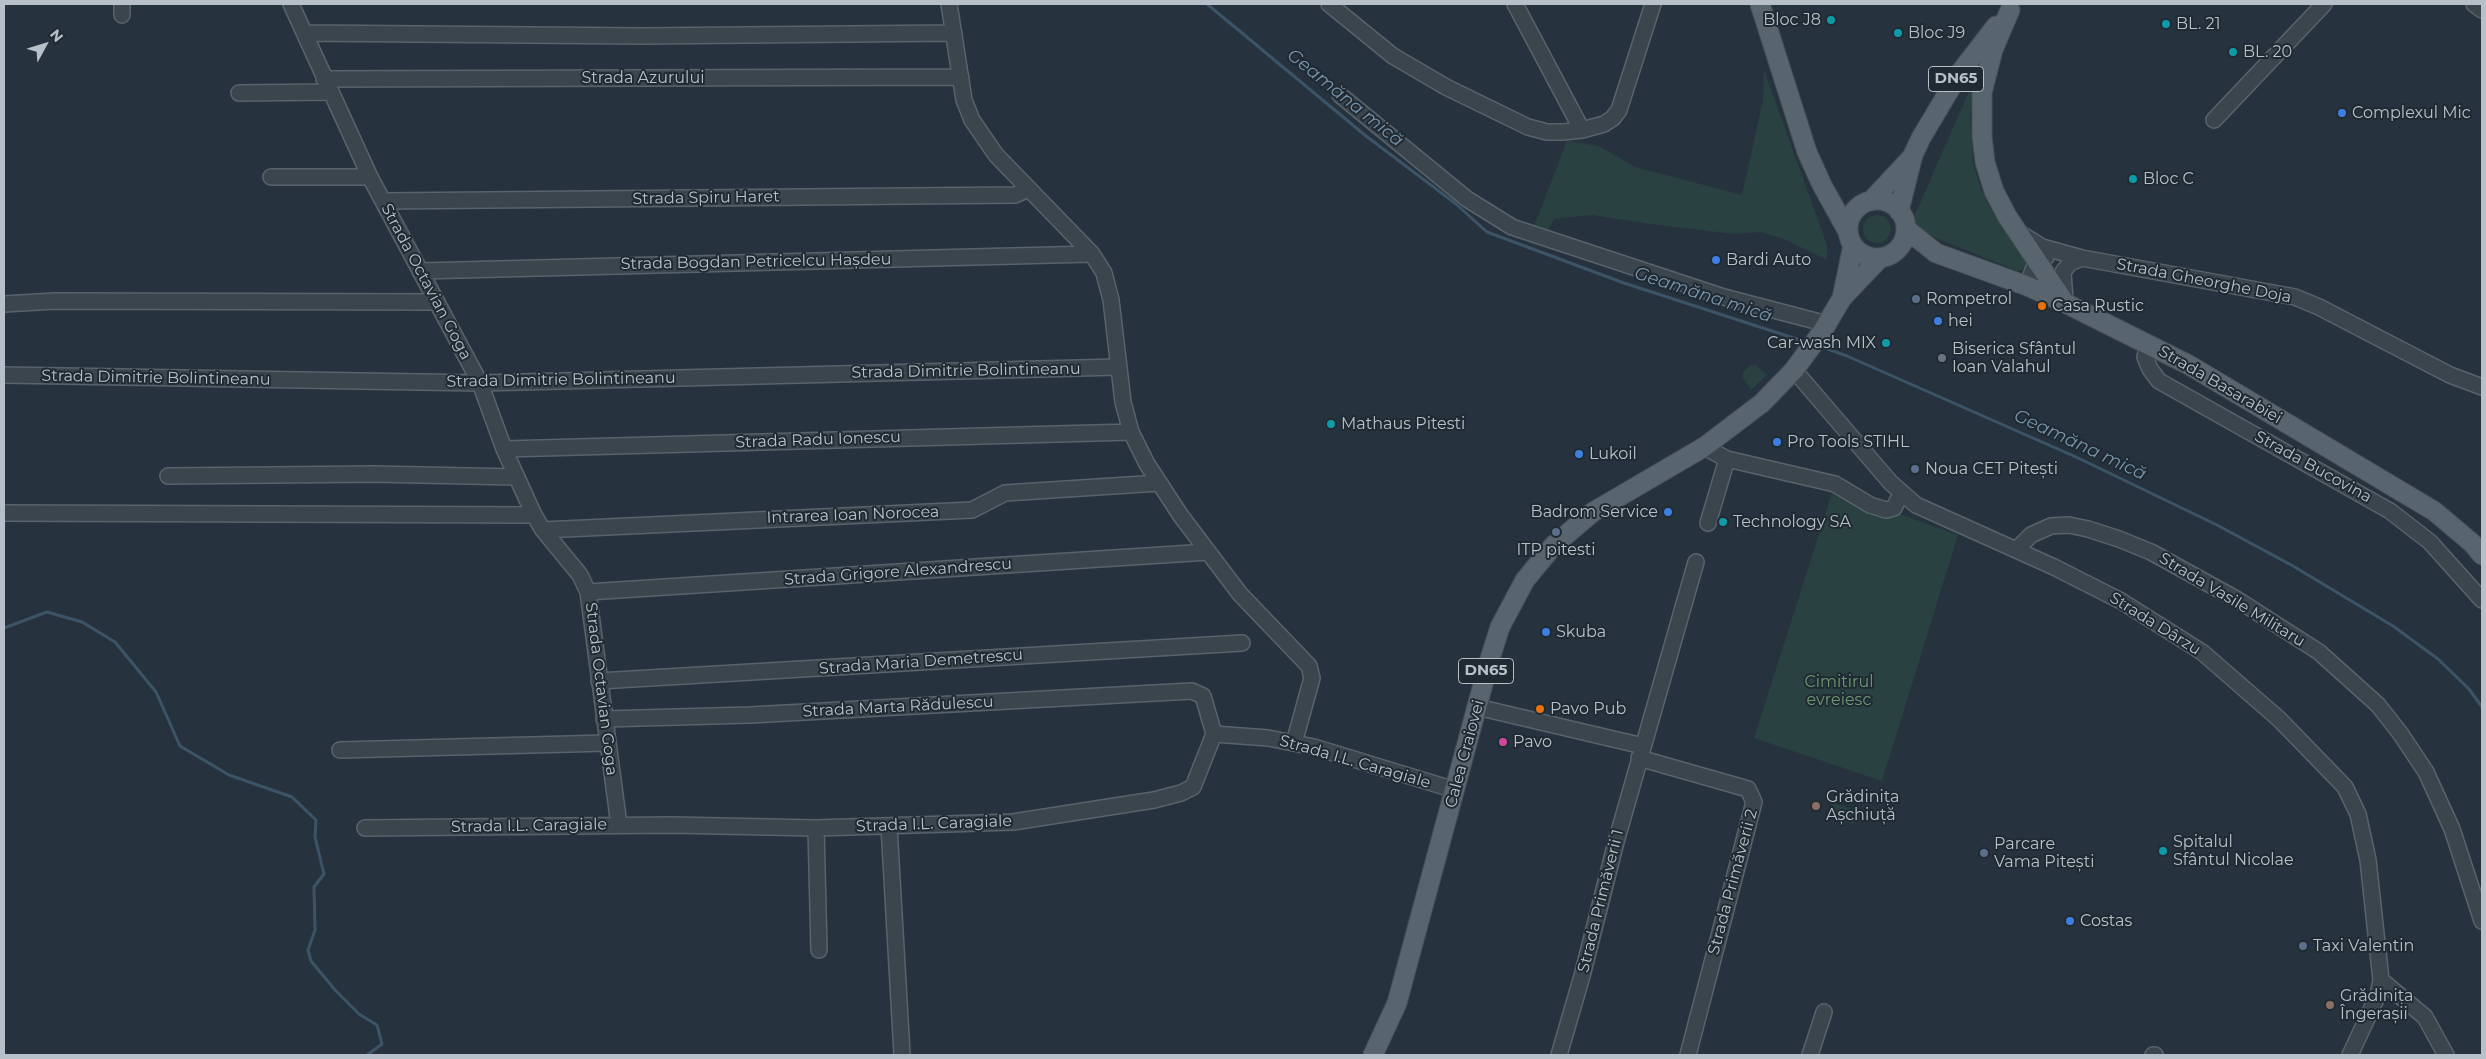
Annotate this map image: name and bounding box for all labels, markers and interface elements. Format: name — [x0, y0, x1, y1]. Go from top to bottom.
place label: Bloc J8 — [1763, 10, 1821, 30]
marker: Bloc J8 — [1825, 14, 1837, 26]
place label: BL. 21 — [2176, 14, 2220, 34]
marker: BL. 21 — [2160, 18, 2172, 30]
north arrow — [20, 20, 70, 70]
place label: Bloc J9 — [1908, 23, 1965, 43]
text: N — [46, 26, 67, 46]
marker: Bloc J9 — [1892, 27, 1904, 39]
place label: BL. 20 — [2243, 42, 2292, 62]
water label: Geamăna mică — [1282, 44, 1408, 152]
marker: BL. 20 — [2227, 46, 2239, 58]
road number: DN65 — [1928, 66, 1984, 92]
street label: Strada Azurului — [582, 68, 704, 88]
place label: Complexul Mic — [2352, 103, 2471, 123]
marker: Complexul Mic — [2336, 107, 2348, 119]
place label: Bloc C — [2143, 169, 2194, 189]
marker: Bloc C — [2127, 173, 2139, 185]
street label: Strada Spiru Haret — [632, 187, 780, 209]
street label: Strada Octavian Goga — [377, 201, 475, 363]
street label: Strada Bogdan Petricelcu Hașdeu — [620, 250, 892, 274]
place label: Bardi Auto — [1726, 250, 1811, 270]
marker: Bardi Auto — [1710, 254, 1722, 266]
street label: Strada Gheorghe Doja — [2115, 255, 2293, 307]
water label: Geamăna mică — [1631, 263, 1775, 327]
place label: Rompetrol — [1926, 289, 2012, 309]
marker: Rompetrol — [1910, 293, 1922, 305]
place label: Casa Rustic — [2052, 296, 2144, 316]
marker: Casa Rustic — [2036, 300, 2048, 312]
place label: hei — [1948, 311, 1973, 331]
marker: hei — [1932, 315, 1944, 327]
place label: Car-wash MIX — [1767, 333, 1876, 353]
marker: Car-wash MIX — [1880, 337, 1892, 349]
place label: Biserica Sfântul Ioan Valahul — [1952, 339, 2076, 377]
street label: Strada Basarabiei — [2155, 342, 2285, 428]
marker: Biserica Sfântul Ioan Valahul — [1936, 352, 1948, 364]
street label: Strada Dimitrie Bolintineanu — [851, 359, 1081, 383]
street label: Strada Dimitrie Bolintineanu — [41, 366, 271, 390]
street label: Strada Dimitrie Bolintineanu — [446, 368, 676, 392]
water label: Geamăna mică — [2010, 405, 2150, 485]
place label: Mathaus Pitesti — [1341, 414, 1465, 434]
marker: Mathaus Pitesti — [1325, 418, 1337, 430]
street label: Strada Bucovina — [2251, 427, 2375, 507]
street label: Strada Radu Ionescu — [735, 428, 901, 452]
place label: Pro Tools STIHL — [1787, 432, 1909, 452]
marker: Pro Tools STIHL — [1771, 436, 1783, 448]
place label: Lukoil — [1589, 444, 1637, 464]
marker: Lukoil — [1573, 448, 1585, 460]
place label: Noua CET Pitești — [1925, 459, 2058, 479]
marker: Noua CET Pitești — [1909, 463, 1921, 475]
street label: Intrarea Ioan Norocea — [766, 502, 940, 528]
place label: Badrom Service — [1531, 502, 1658, 522]
marker: Badrom Service — [1662, 506, 1674, 518]
place label: Technology SA — [1733, 512, 1851, 532]
marker: Technology SA — [1717, 516, 1729, 528]
marker: ITP pitesti — [1550, 526, 1562, 538]
place label: ITP pitesti — [1516, 540, 1596, 560]
street label: Strada Vasile Militaru — [2156, 549, 2308, 651]
street label: Strada Grigore Alexandrescu — [784, 554, 1012, 590]
street label: Strada Dârzu — [2106, 588, 2204, 660]
street label: Strada Octavian Goga — [581, 601, 621, 777]
place label: Skuba — [1556, 622, 1606, 642]
marker: Skuba — [1540, 626, 1552, 638]
street label: Strada Maria Demetrescu — [818, 645, 1024, 679]
road number: DN65 — [1458, 658, 1514, 684]
park label: Cimitirul evreiesc — [1804, 672, 1874, 710]
street label: Strada Marta Rădulescu — [802, 692, 994, 722]
street label: Calea Craiovei — [1441, 698, 1489, 810]
place label: Pavo Pub — [1550, 699, 1626, 719]
marker: Pavo Pub — [1534, 703, 1546, 715]
street label: Strada I.L. Caragiale — [1277, 731, 1433, 793]
place label: Pavo — [1513, 732, 1552, 752]
marker: Pavo — [1497, 736, 1509, 748]
place label: Grădinița Așchiuță — [1826, 787, 1899, 825]
marker: Grădinița Așchiuță — [1810, 800, 1822, 812]
street label: Strada Primăverii 2 — [1704, 807, 1762, 957]
street label: Strada I.L. Caragiale — [856, 812, 1012, 836]
street label: Strada I.L. Caragiale — [451, 815, 607, 837]
street label: Strada Primăverii 1 — [1574, 827, 1628, 975]
place label: Spitalul Sfântul Nicolae — [2173, 832, 2294, 870]
place label: Parcare Vama Pitești — [1994, 834, 2094, 872]
marker: Spitalul Sfântul Nicolae — [2157, 845, 2169, 857]
marker: Parcare Vama Pitești — [1978, 847, 1990, 859]
place label: Costas — [2080, 911, 2132, 931]
marker: Costas — [2064, 915, 2076, 927]
place label: Taxi Valentin — [2313, 936, 2414, 956]
marker: Taxi Valentin — [2297, 940, 2309, 952]
place label: Grădinița Îngerașii — [2340, 986, 2413, 1024]
marker: Grădinița Îngerașii — [2324, 999, 2336, 1011]

